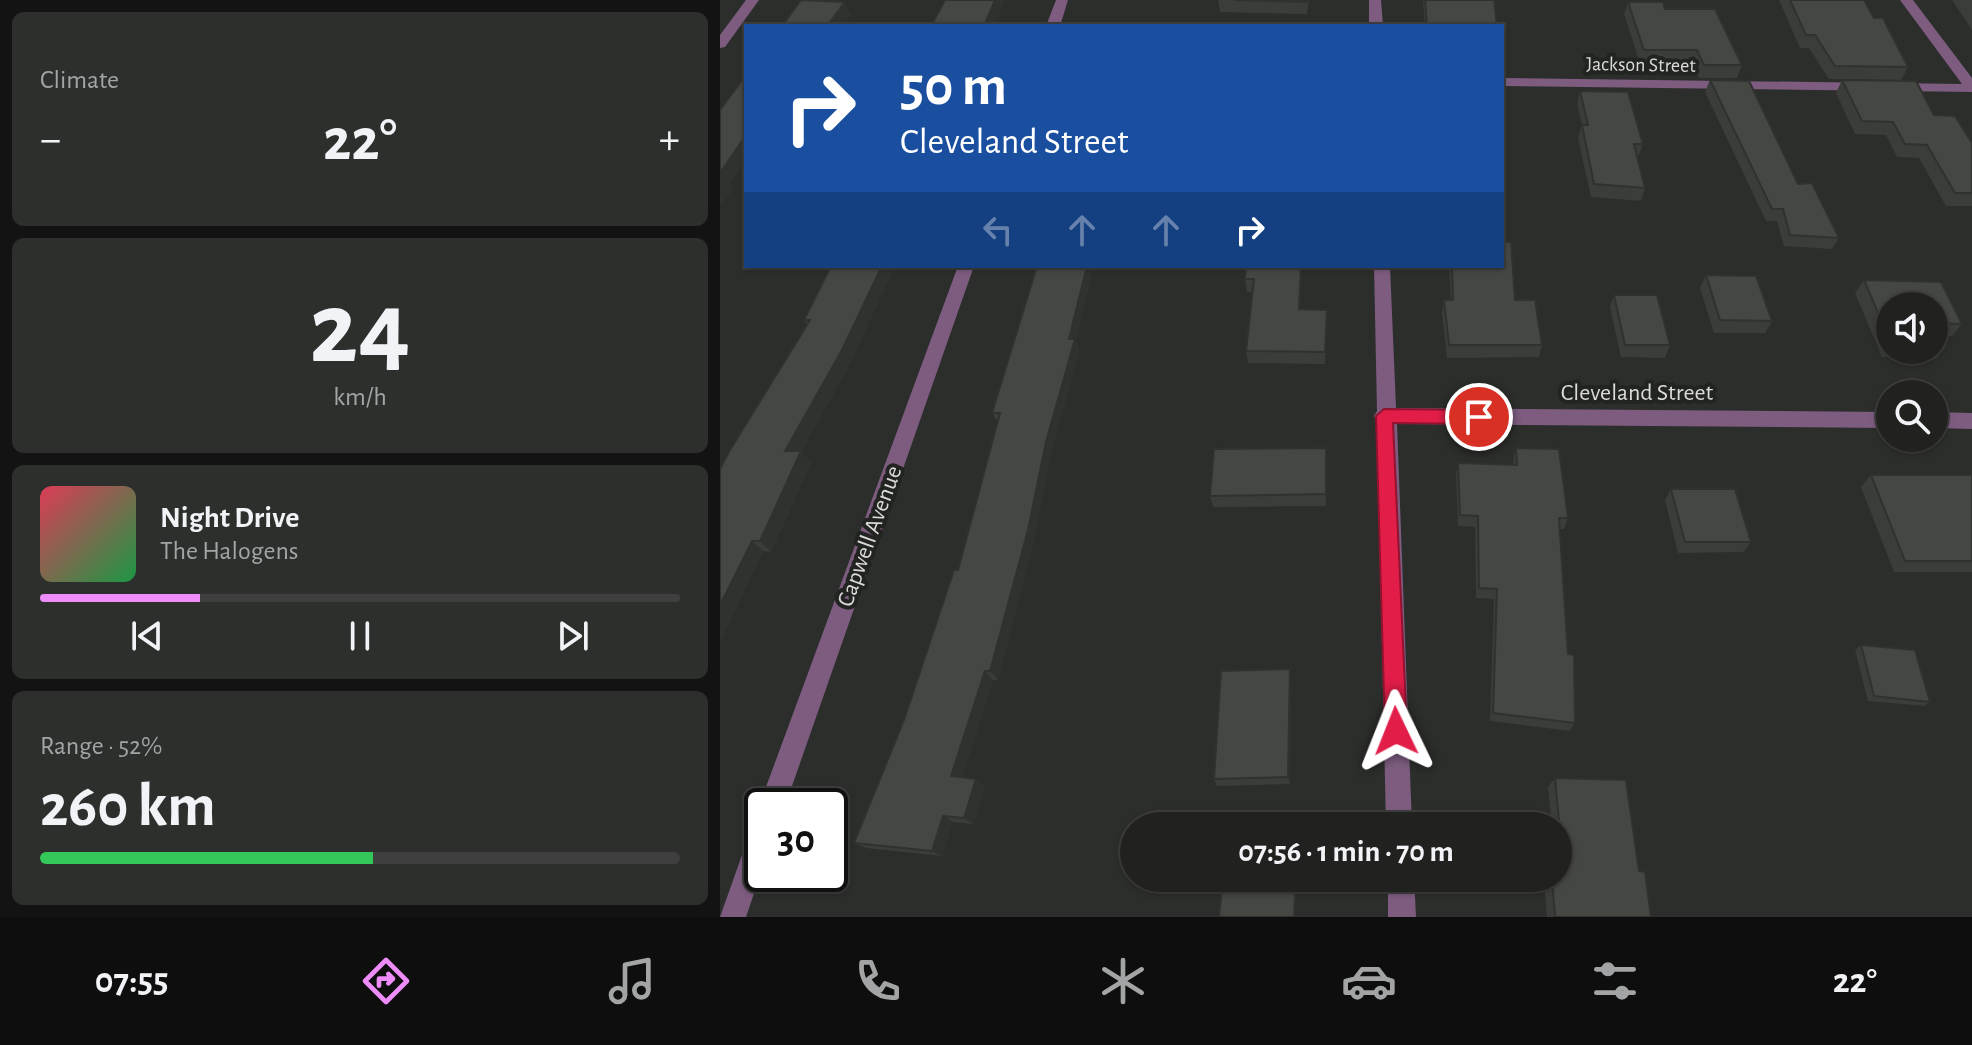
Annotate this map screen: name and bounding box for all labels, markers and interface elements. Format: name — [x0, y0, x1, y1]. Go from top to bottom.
street label: Jackson Street — [1586, 54, 1697, 76]
icon: right — [768, 56, 872, 160]
text: 50 m — [900, 59, 1007, 115]
text: Climate — [40, 67, 119, 93]
text: 22° — [323, 111, 397, 171]
text: − — [40, 118, 61, 162]
text: + — [659, 118, 680, 162]
text: Cleveland Street — [900, 124, 1129, 160]
icon: left — [976, 208, 1020, 252]
icon: ahead — [1060, 208, 1104, 252]
icon: ahead — [1144, 208, 1188, 252]
icon: right — [1228, 208, 1272, 252]
text: 24 — [309, 278, 411, 382]
map controls — [1876, 292, 1948, 452]
button: sound — [1876, 292, 1948, 364]
button: search — [1876, 380, 1948, 452]
street label: Cleveland Street — [1561, 381, 1714, 405]
pin — [1445, 383, 1513, 451]
text: km/h — [333, 384, 387, 410]
icon: arrive — [1457, 395, 1501, 439]
street label: Capwell Avenue — [833, 463, 907, 610]
text: Night Drive — [160, 503, 299, 533]
text: The Halogens — [160, 538, 298, 564]
icon: previous — [125, 614, 169, 658]
icon: pause — [338, 614, 382, 658]
icon: next — [551, 614, 595, 658]
position arrow — [1354, 689, 1438, 773]
text: Range · 52% — [40, 733, 162, 759]
text: 260 km — [40, 777, 216, 837]
speed limit sign: 30 — [744, 788, 848, 892]
text: 07:56 · 1 min · 70 m — [1238, 837, 1454, 867]
icon: directions — [358, 953, 414, 1009]
icon: music — [604, 953, 660, 1009]
icon: phone — [850, 953, 906, 1009]
icon: climate — [1095, 953, 1151, 1009]
icon: car — [1341, 953, 1397, 1009]
icon: filters — [1587, 953, 1643, 1009]
text: 07:55 — [95, 963, 169, 999]
text: 22° — [1833, 963, 1877, 999]

